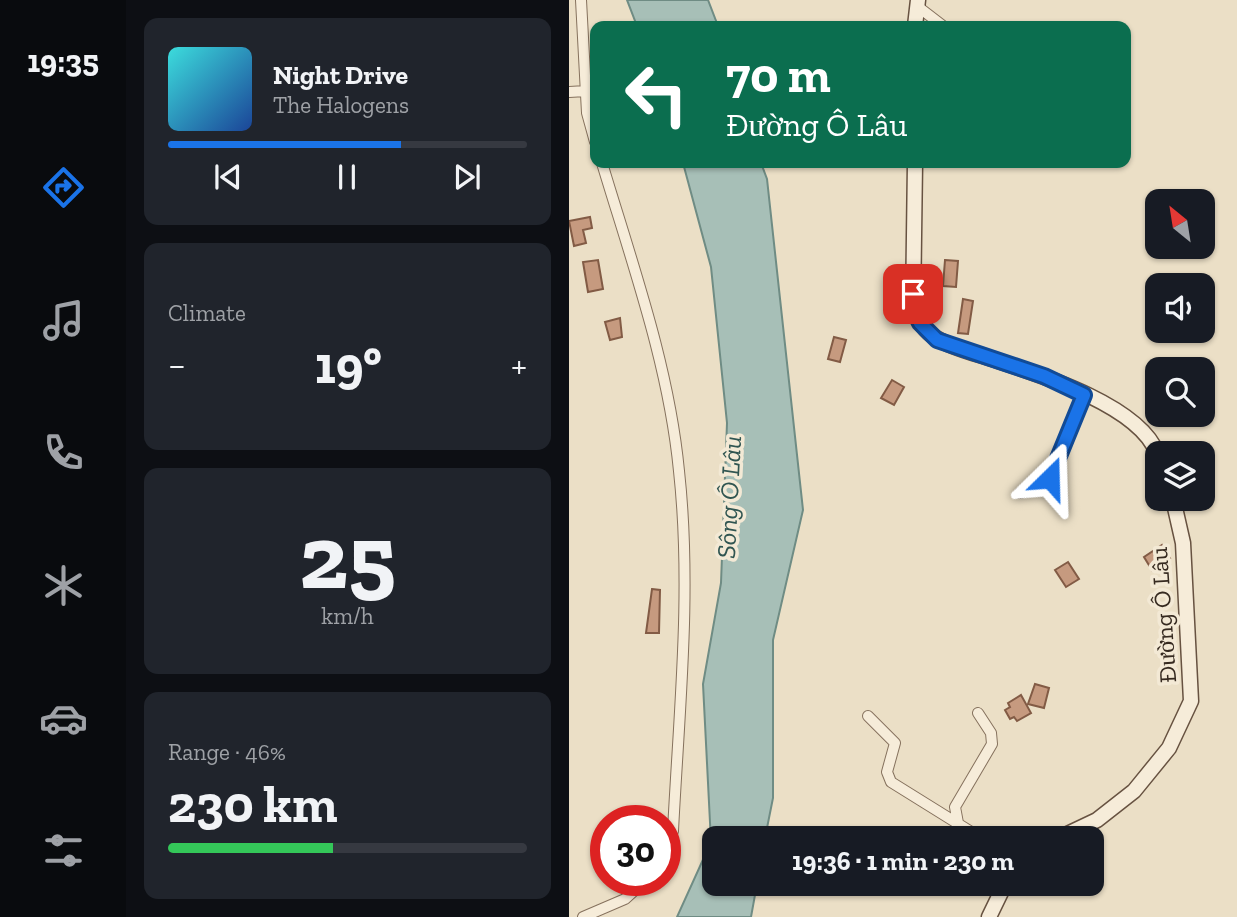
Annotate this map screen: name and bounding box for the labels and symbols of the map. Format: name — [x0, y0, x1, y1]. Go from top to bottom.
north arrow — [1145, 189, 1215, 259]
pin — [883, 264, 943, 324]
water label: Sông Ô Lâu — [710, 435, 748, 559]
position arrow — [1013, 441, 1087, 515]
street label: Đường Ô Lâu — [1144, 546, 1182, 684]
speed limit sign: 30 — [590, 805, 681, 896]

